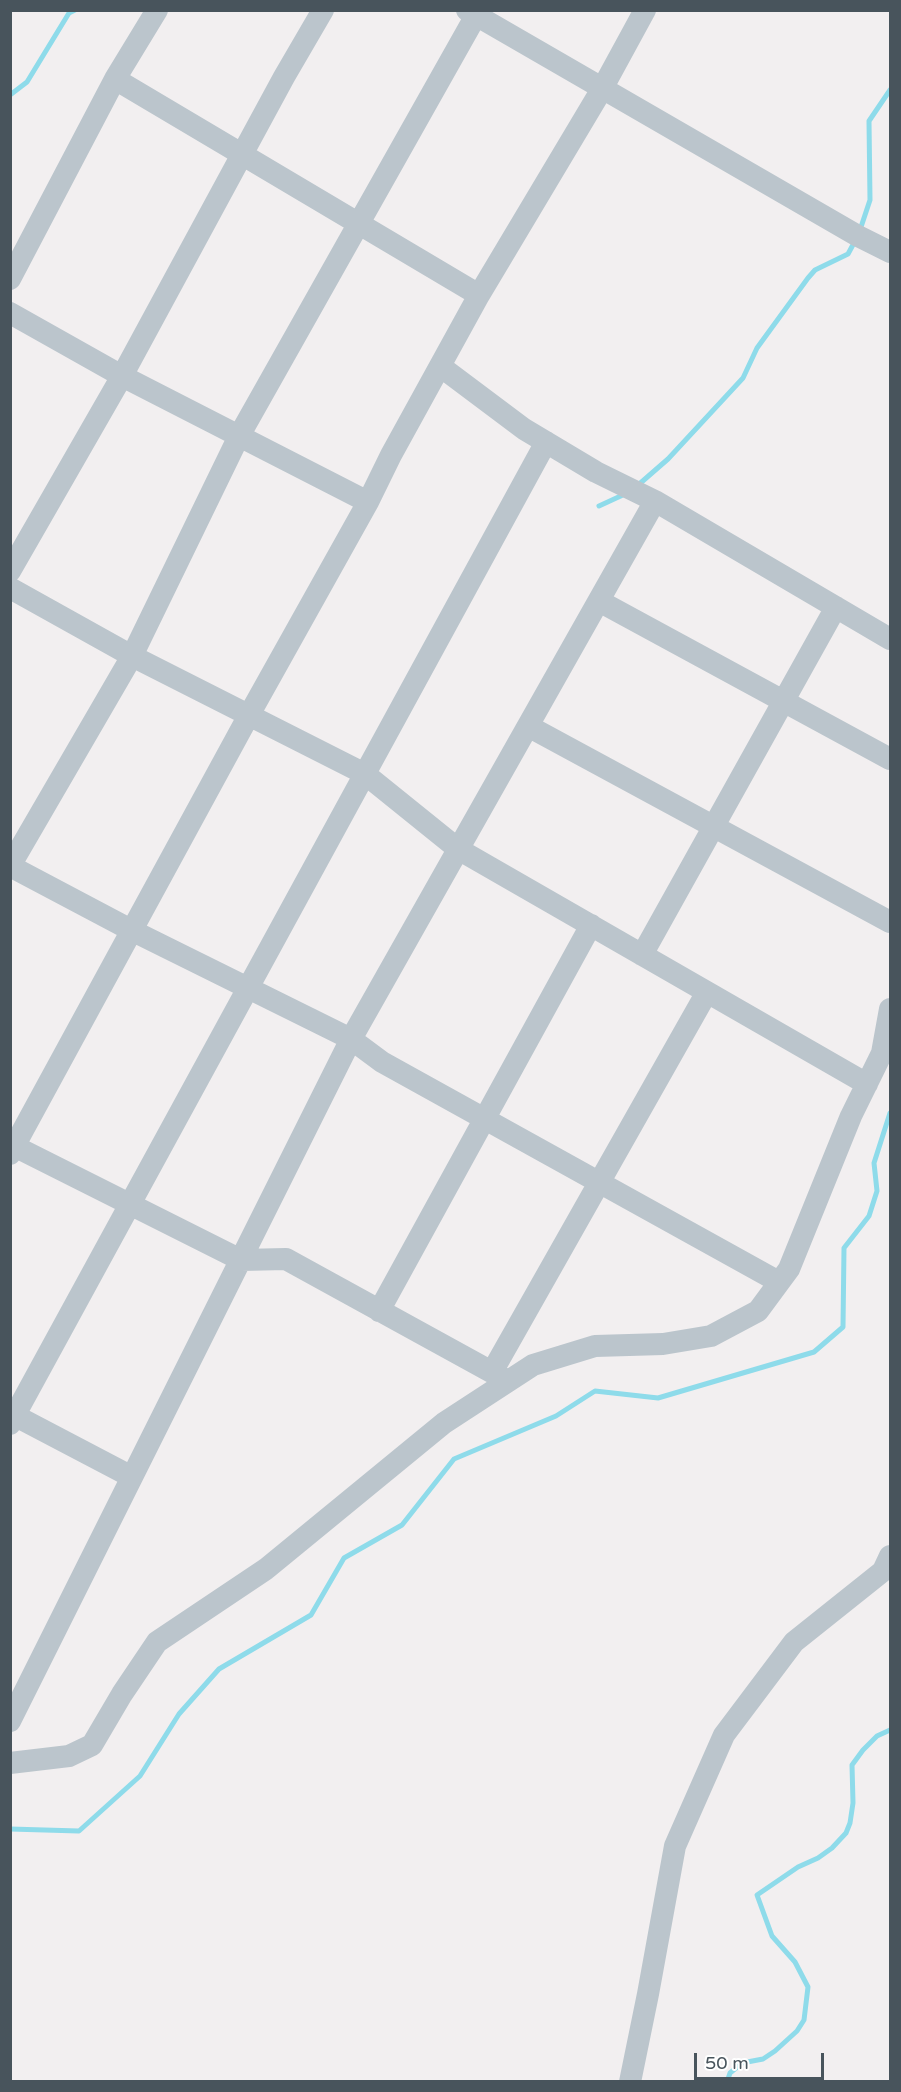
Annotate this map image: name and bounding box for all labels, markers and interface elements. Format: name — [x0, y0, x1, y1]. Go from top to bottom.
scale bar — [697, 2041, 828, 2079]
text: 50 m — [705, 2052, 749, 2074]

